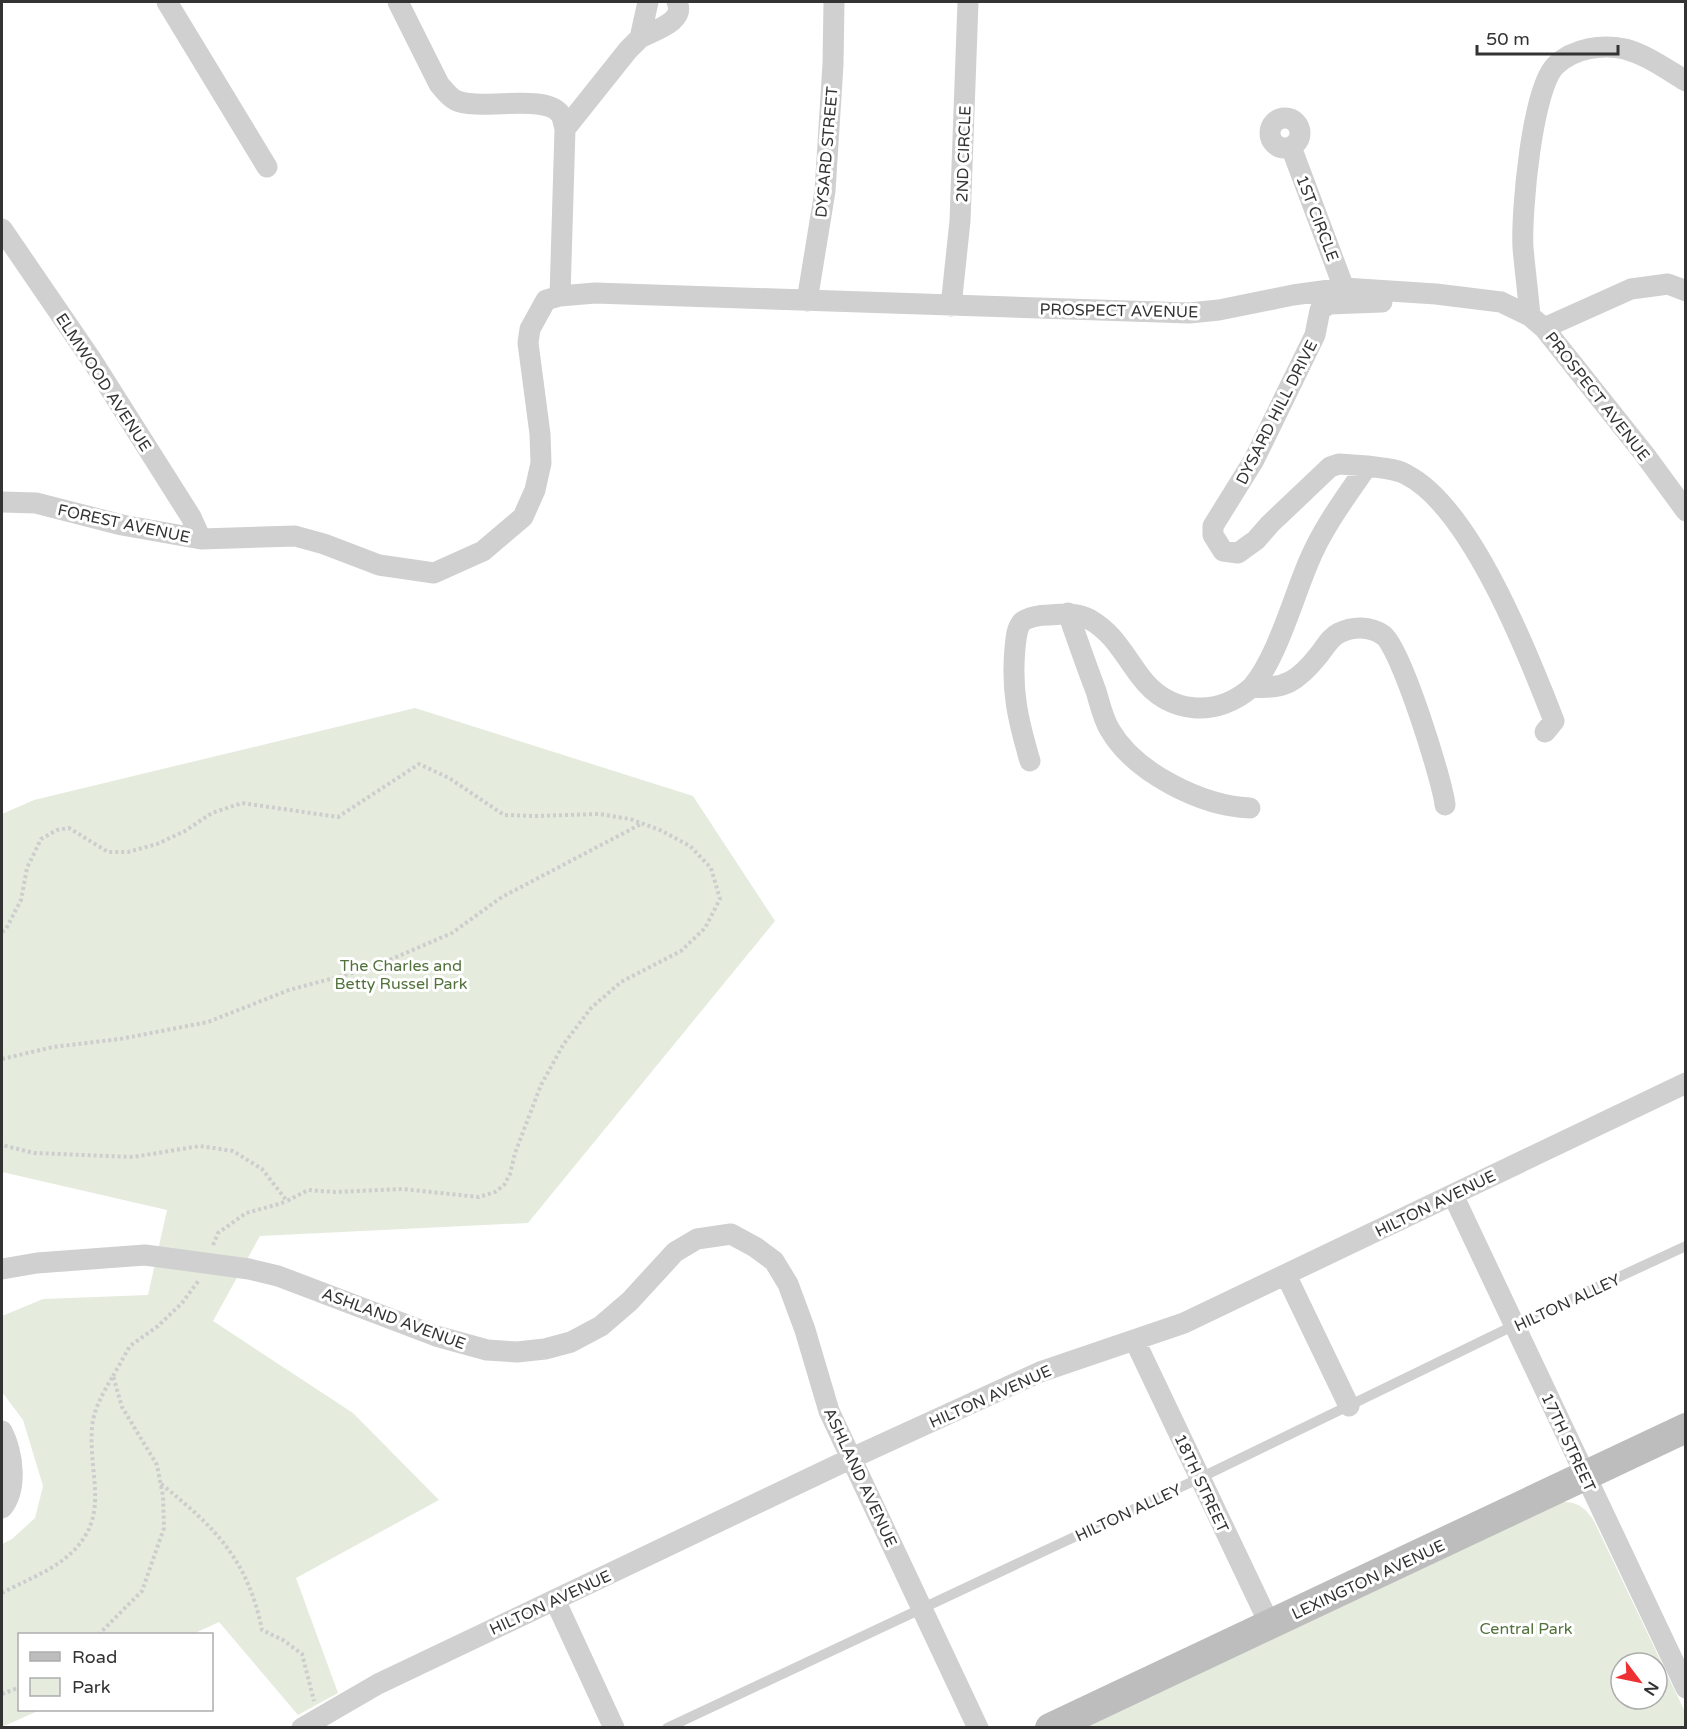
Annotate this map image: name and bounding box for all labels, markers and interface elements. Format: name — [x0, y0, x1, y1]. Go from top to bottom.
scale bar — [1477, 18, 1618, 56]
text: 50 m — [1486, 28, 1530, 50]
street label: DYSARD STREET — [811, 85, 843, 218]
street label: 2ND CIRCLE — [952, 105, 976, 203]
street label: 1ST CIRCLE — [1291, 172, 1343, 264]
street label: PROSPECT AVENUE — [1040, 300, 1198, 322]
street label: ELMWOOD AVENUE — [51, 310, 155, 455]
street label: PROSPECT AVENUE — [1541, 328, 1654, 465]
street label: DYSARD HILL DRIVE — [1232, 337, 1322, 488]
street label: FOREST AVENUE — [56, 500, 192, 548]
park label: The Charles and Betty Russel Park — [335, 956, 468, 994]
street label: HILTON AVENUE — [1372, 1166, 1499, 1242]
street label: HILTON ALLEY — [1511, 1270, 1624, 1336]
street label: ASHLAND AVENUE — [319, 1284, 468, 1354]
street label: HILTON AVENUE — [926, 1361, 1055, 1433]
street label: 17TH STREET — [1536, 1390, 1600, 1495]
street label: ASHLAND AVENUE — [819, 1405, 901, 1550]
street label: 18TH STREET — [1169, 1431, 1233, 1536]
street label: HILTON ALLEY — [1072, 1480, 1185, 1546]
street label: LEXINGTON AVENUE — [1289, 1536, 1448, 1624]
street label: HILTON AVENUE — [486, 1566, 614, 1640]
park label: Central Park — [1479, 1619, 1573, 1639]
legend — [18, 1633, 213, 1711]
text: Road — [72, 1646, 117, 1668]
north arrow — [1609, 1651, 1669, 1711]
text: Park — [72, 1676, 111, 1698]
text: N — [1639, 1678, 1663, 1699]

